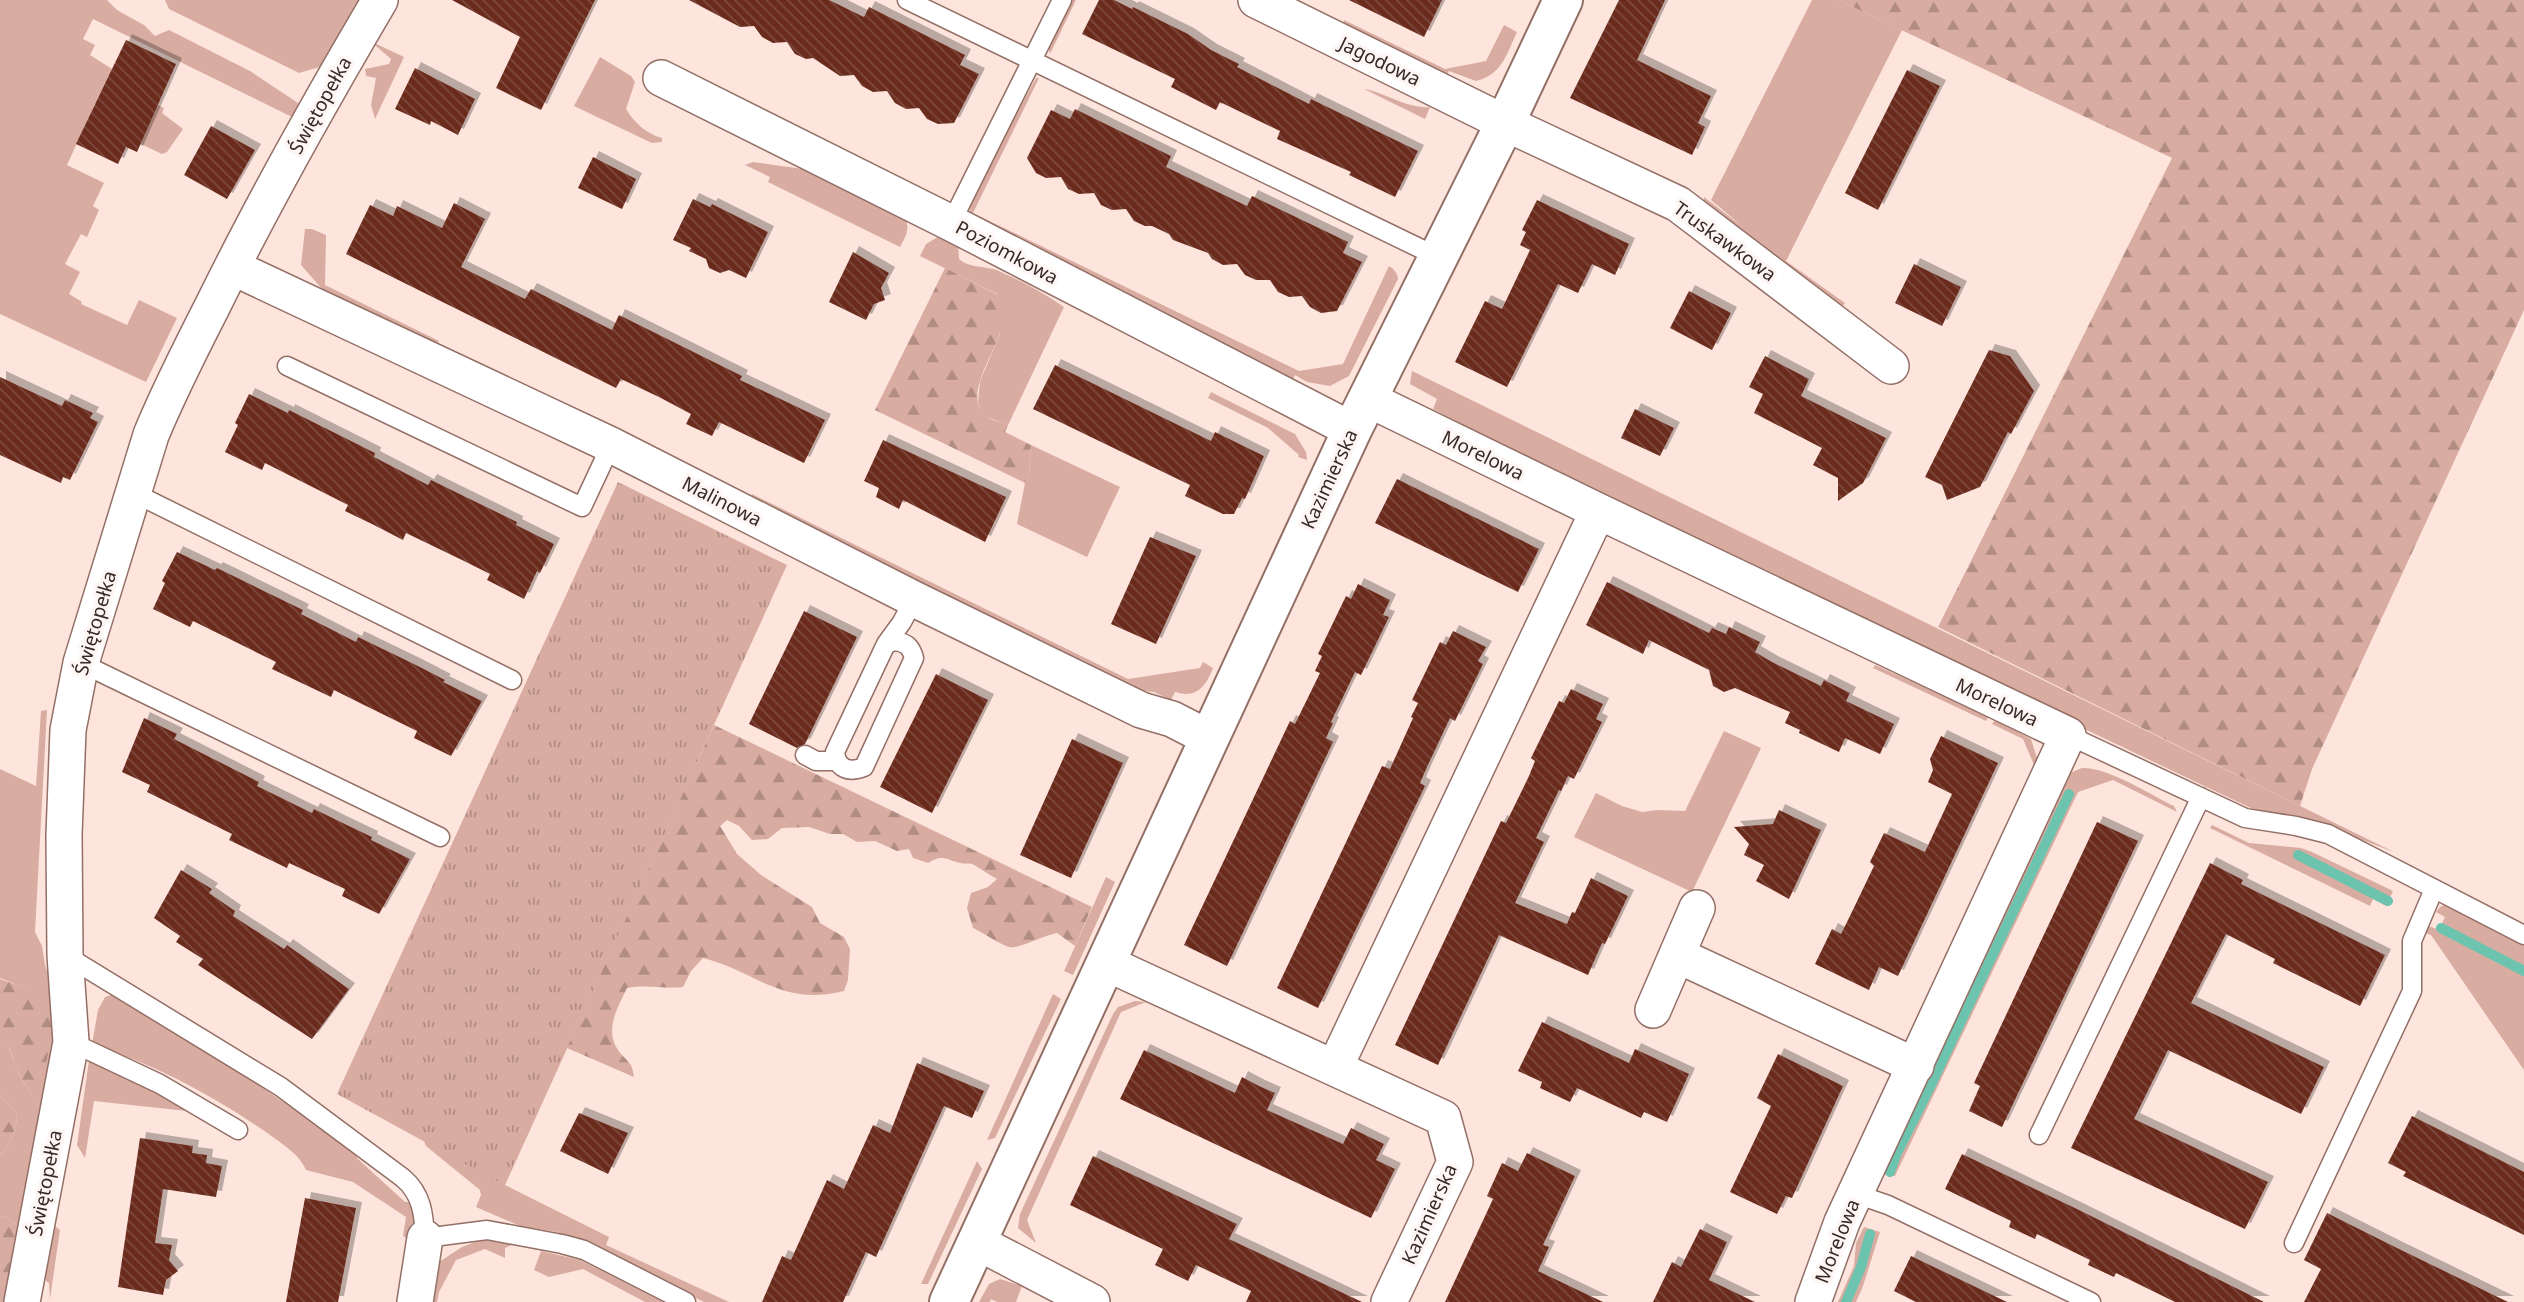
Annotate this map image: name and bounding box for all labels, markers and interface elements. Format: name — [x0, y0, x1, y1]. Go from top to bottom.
street label: Jagodowa — [1333, 29, 1425, 92]
street label: Świętopełka — [283, 52, 357, 158]
street label: Truskawkowa — [1668, 195, 1782, 287]
street label: Poziomkowa — [951, 214, 1063, 290]
street label: Morelowa — [1438, 424, 1528, 486]
street label: Kazimierska — [1295, 425, 1363, 533]
street label: Malinowa — [678, 470, 766, 532]
street label: Świętopełka — [68, 568, 122, 678]
street label: Morelowa — [1951, 672, 2043, 732]
street label: Świętopełka — [22, 1128, 68, 1238]
street label: Kazimierska — [1395, 1160, 1463, 1268]
street label: Morelowa — [1808, 1195, 1866, 1287]

